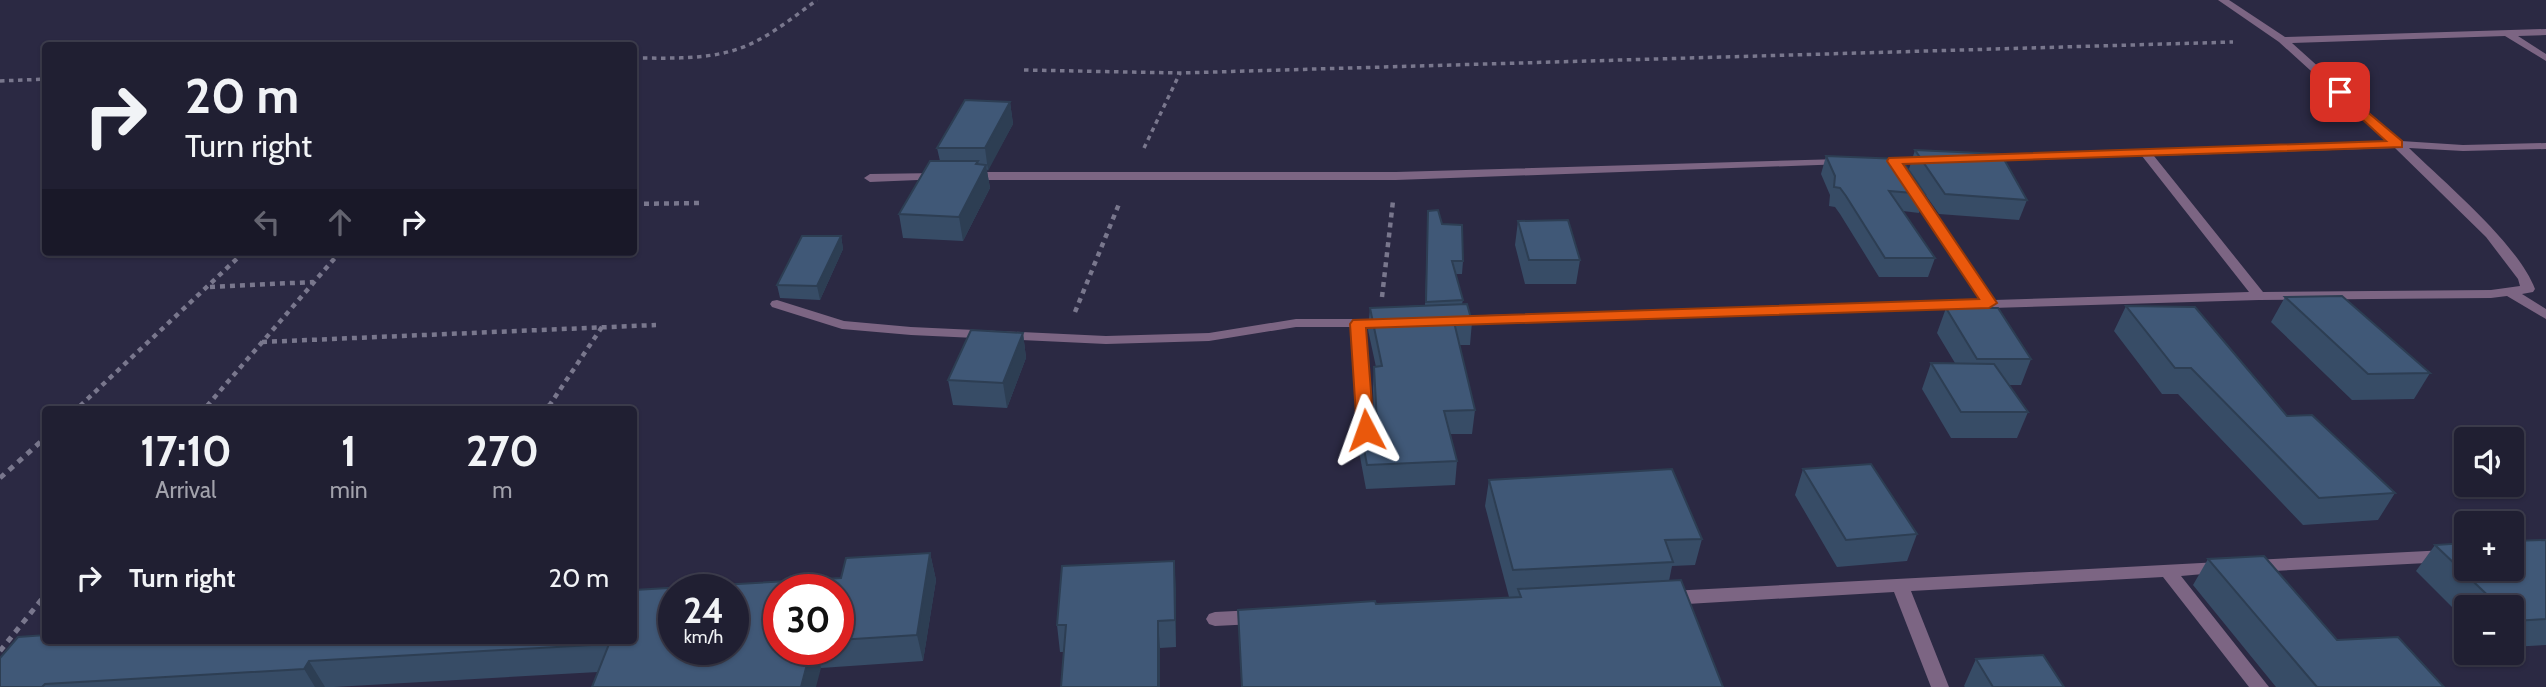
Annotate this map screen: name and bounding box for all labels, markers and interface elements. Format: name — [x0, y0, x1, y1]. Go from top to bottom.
pin — [2310, 62, 2370, 122]
text: 20 m — [185, 66, 299, 125]
icon: right — [70, 70, 161, 161]
icon: arrive — [2321, 73, 2359, 111]
text: Turn right — [185, 126, 312, 165]
icon: left — [248, 203, 286, 241]
icon: ahead — [321, 203, 359, 241]
icon: right — [394, 203, 432, 241]
position arrow — [1329, 393, 1403, 467]
text: 17:10 — [140, 425, 232, 477]
text: 1 — [341, 425, 356, 477]
text: 270 — [466, 425, 539, 477]
map controls — [2454, 427, 2524, 665]
button: sound — [2454, 427, 2524, 497]
text: Arrival — [155, 476, 217, 504]
text: min — [330, 476, 368, 504]
text: m — [492, 476, 512, 504]
button: + — [2454, 511, 2524, 581]
icon: right — [70, 559, 108, 597]
text: Turn right — [129, 562, 235, 594]
text: 20 m — [549, 562, 609, 594]
speed limit sign: 30 — [763, 574, 854, 665]
text: 24 — [683, 589, 724, 632]
button: − — [2454, 595, 2524, 665]
text: km/h — [684, 626, 723, 648]

